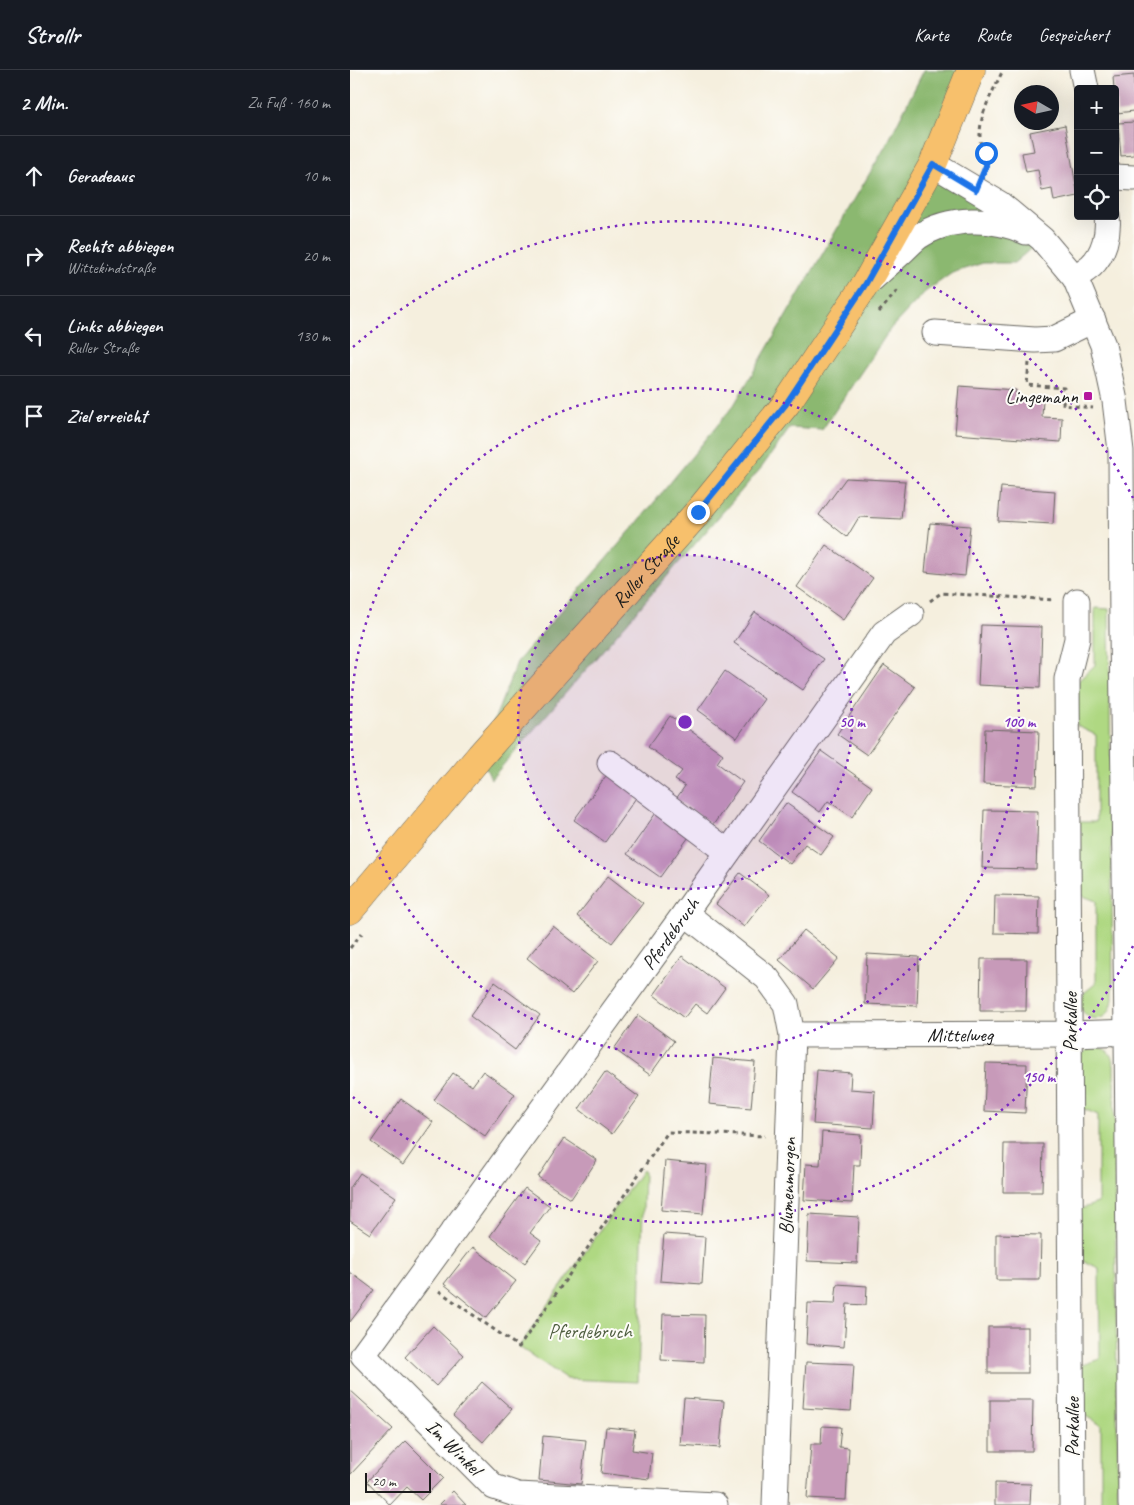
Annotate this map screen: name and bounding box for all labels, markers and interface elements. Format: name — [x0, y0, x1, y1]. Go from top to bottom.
text: Strollr — [25, 20, 80, 50]
text: Karte — [914, 24, 949, 46]
text: Route — [977, 24, 1011, 46]
text: Gespeichert — [1039, 24, 1109, 46]
north arrow — [1014, 85, 1059, 130]
map controls — [1074, 85, 1119, 220]
button: + — [1074, 85, 1119, 130]
text: 2 Min. — [20, 90, 68, 116]
text: Zu Fuß · 160 m — [247, 93, 330, 113]
button: − — [1074, 130, 1119, 175]
route start — [975, 142, 998, 165]
icon: ahead — [20, 162, 48, 190]
text: Geradeaus — [67, 164, 134, 188]
text: 10 m — [303, 166, 330, 186]
button: locate — [1074, 175, 1119, 220]
text: Rechts abbiegen — [67, 234, 173, 258]
icon: right — [20, 242, 48, 270]
text: 20 m — [303, 246, 330, 266]
text: Wittekindstraße — [67, 258, 155, 278]
text: Links abbiegen — [67, 314, 163, 338]
icon: left — [20, 322, 48, 350]
text: 130 m — [296, 326, 330, 346]
text: Ruller Straße — [67, 338, 139, 358]
place label: Lingemann — [1006, 384, 1079, 409]
marker: Lingemann — [1082, 390, 1094, 402]
icon: arrive — [20, 402, 48, 430]
text: Ziel erreicht — [67, 404, 147, 428]
route end — [687, 501, 710, 524]
street label: Ruller Straße — [607, 528, 686, 613]
centre of rings — [676, 713, 694, 731]
text: 50 m — [839, 713, 866, 732]
text: 100 m — [1003, 713, 1037, 732]
street label: Pferdebruch — [636, 891, 706, 975]
street label: Parkallee — [1058, 991, 1083, 1052]
street label: Mittelweg — [927, 1022, 995, 1048]
text: 150 m — [1023, 1068, 1057, 1087]
street label: Blumenmorgen — [773, 1136, 802, 1235]
park label: Pferdebruch — [548, 1319, 633, 1344]
street label: Parkallee — [1060, 1396, 1085, 1457]
street label: Im Winkel — [420, 1414, 489, 1483]
scale bar — [365, 1470, 431, 1493]
text: 20 m — [372, 1473, 396, 1490]

